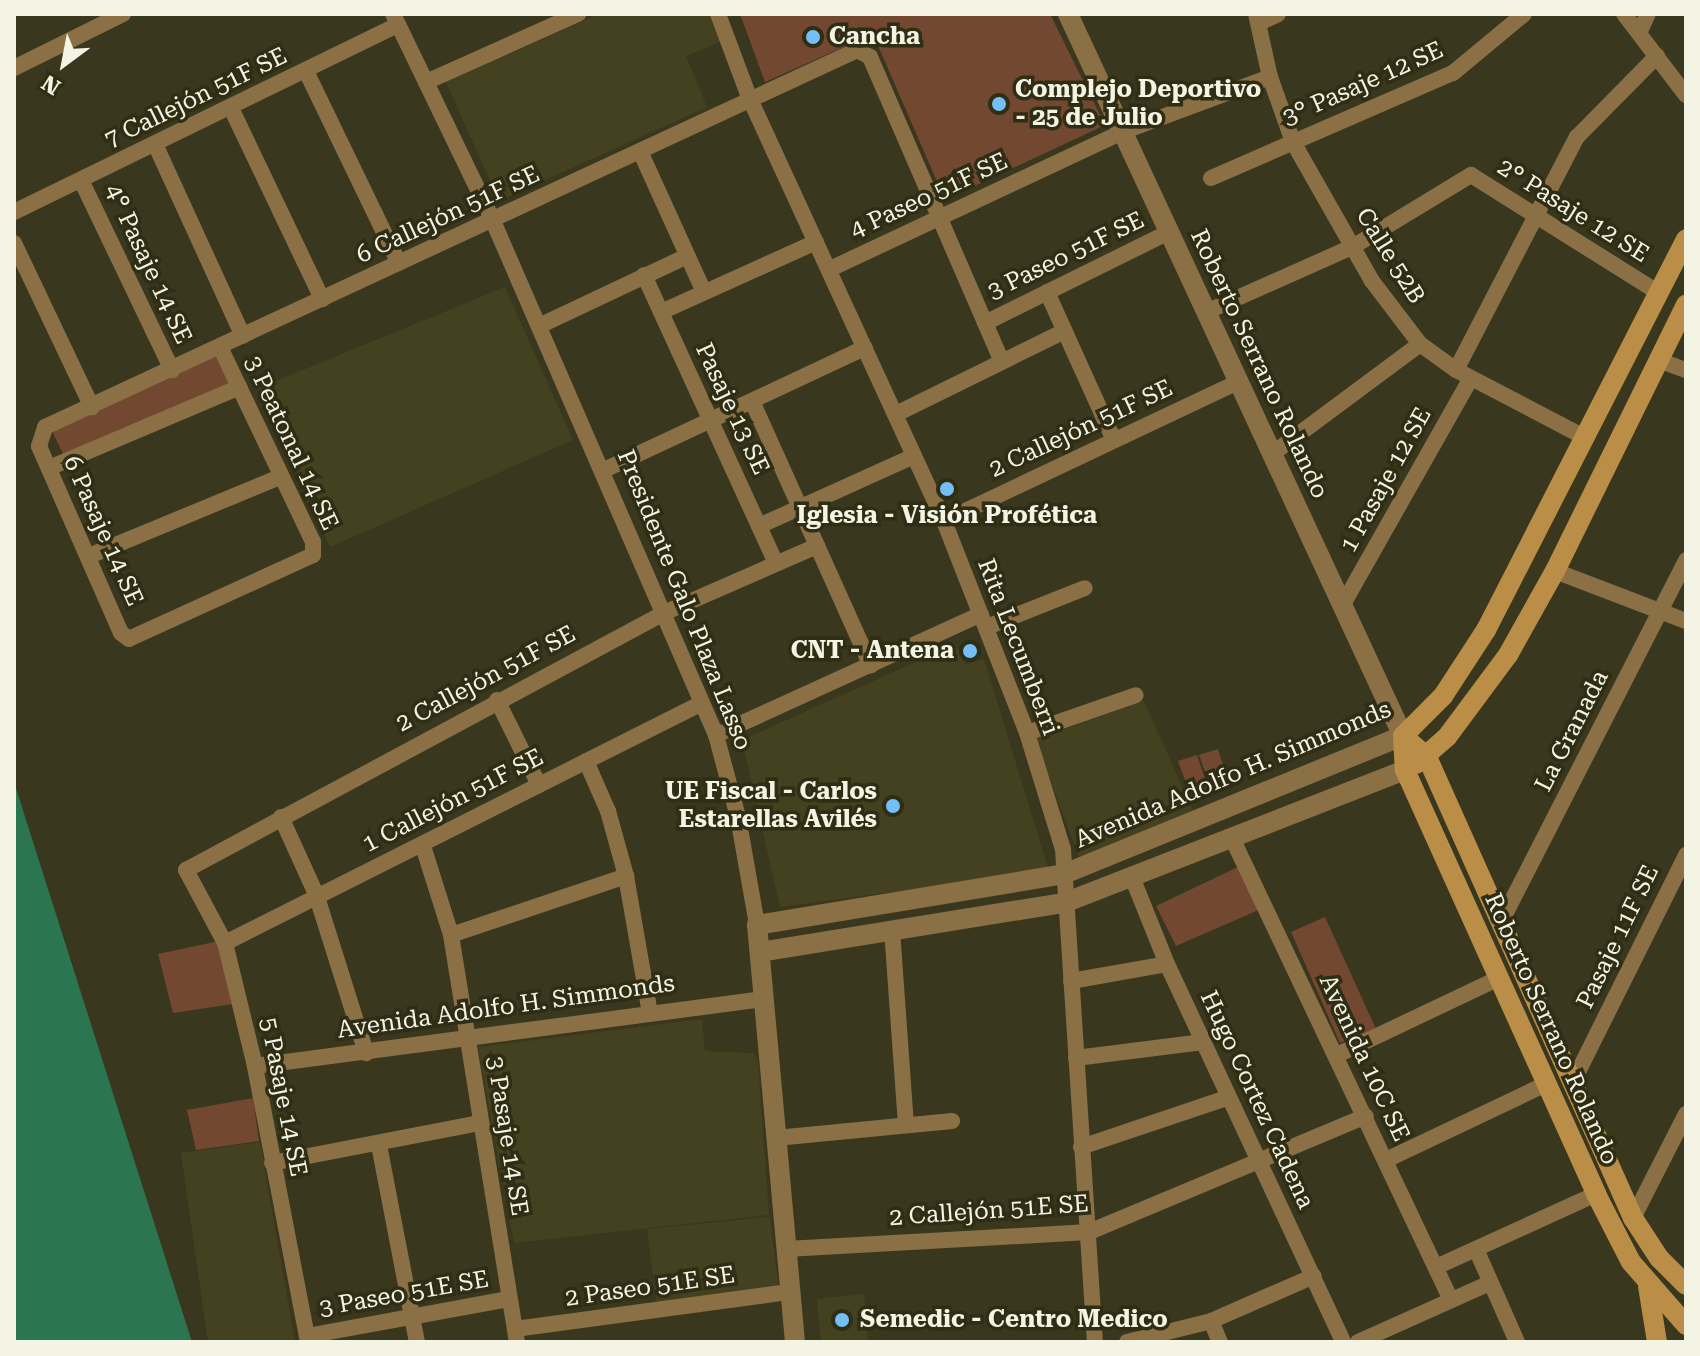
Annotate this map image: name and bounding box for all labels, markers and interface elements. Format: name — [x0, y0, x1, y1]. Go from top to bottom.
place label: Cancha — [829, 23, 920, 51]
north arrow — [24, 24, 104, 104]
marker: Cancha — [804, 28, 822, 46]
street label: 3° Pasaje 12 SE — [1278, 36, 1448, 132]
street label: 7 Callejón 51F SE — [100, 41, 292, 155]
text: N — [37, 70, 65, 100]
place label: Complejo Deportivo - 25 de Julio — [1015, 76, 1261, 132]
marker: Complejo Deportivo - 25 de Julio — [990, 95, 1008, 113]
street label: 4 Paseo 51F SE — [846, 147, 1012, 245]
street label: 2° Pasaje 12 SE — [1492, 153, 1654, 269]
street label: 6 Callejón 51F SE — [352, 160, 544, 270]
street label: 4° Pasaje 14 SE — [98, 180, 198, 348]
street label: Calle 52B — [1349, 203, 1431, 309]
street label: 3 Paseo 51F SE — [983, 206, 1149, 306]
street label: Roberto Serrano Rolando — [1184, 225, 1334, 503]
street label: Pasaje 13 SE — [689, 339, 775, 479]
street label: 3 Peatonal 14 SE — [238, 351, 344, 535]
street label: 2 Callejón 51F SE — [985, 374, 1177, 484]
street label: 1 Pasaje 12 SE — [1334, 402, 1438, 558]
street label: Presidente Galo Plaza Lasso — [611, 446, 757, 754]
street label: 6 Pasaje 14 SE — [57, 451, 149, 611]
marker: Iglesia - Visión Profética — [938, 480, 956, 498]
place label: Iglesia - Visión Profética — [797, 502, 1097, 530]
street label: Rita Lecumberri — [971, 555, 1065, 739]
street label: 2 Callejón 51F SE — [391, 620, 581, 738]
place label: CNT - Antena — [791, 637, 954, 665]
marker: CNT - Antena — [961, 642, 979, 660]
street label: La Granada — [1529, 666, 1615, 796]
street label: Avenida Adolfo H. Simmonds — [1071, 695, 1395, 855]
street label: 1 Callejón 51F SE — [358, 743, 548, 859]
place label: UE Fiscal - Carlos Estarellas Avilés — [665, 778, 877, 834]
marker: UE Fiscal - Carlos Estarellas Avilés — [884, 797, 902, 815]
street label: Pasaje 11F SE — [1571, 861, 1665, 1013]
street label: Roberto Serrano Rolando — [1478, 889, 1624, 1169]
street label: Avenida Adolfo H. Simmonds — [336, 969, 676, 1045]
street label: Avenida 10C SE — [1313, 970, 1415, 1146]
street label: Hugo Cortez Cadena — [1194, 986, 1320, 1214]
street label: 5 Pasaje 14 SE — [253, 1015, 313, 1179]
street label: 3 Pasaje 14 SE — [480, 1054, 534, 1218]
street label: 2 Callejón 51E SE — [888, 1190, 1090, 1232]
street label: 2 Paseo 51E SE — [563, 1261, 737, 1313]
street label: 3 Paseo 51E SE — [317, 1265, 491, 1323]
place label: Semedic - Centro Medico — [860, 1306, 1168, 1334]
marker: Semedic - Centro Medico — [831, 1309, 853, 1331]

